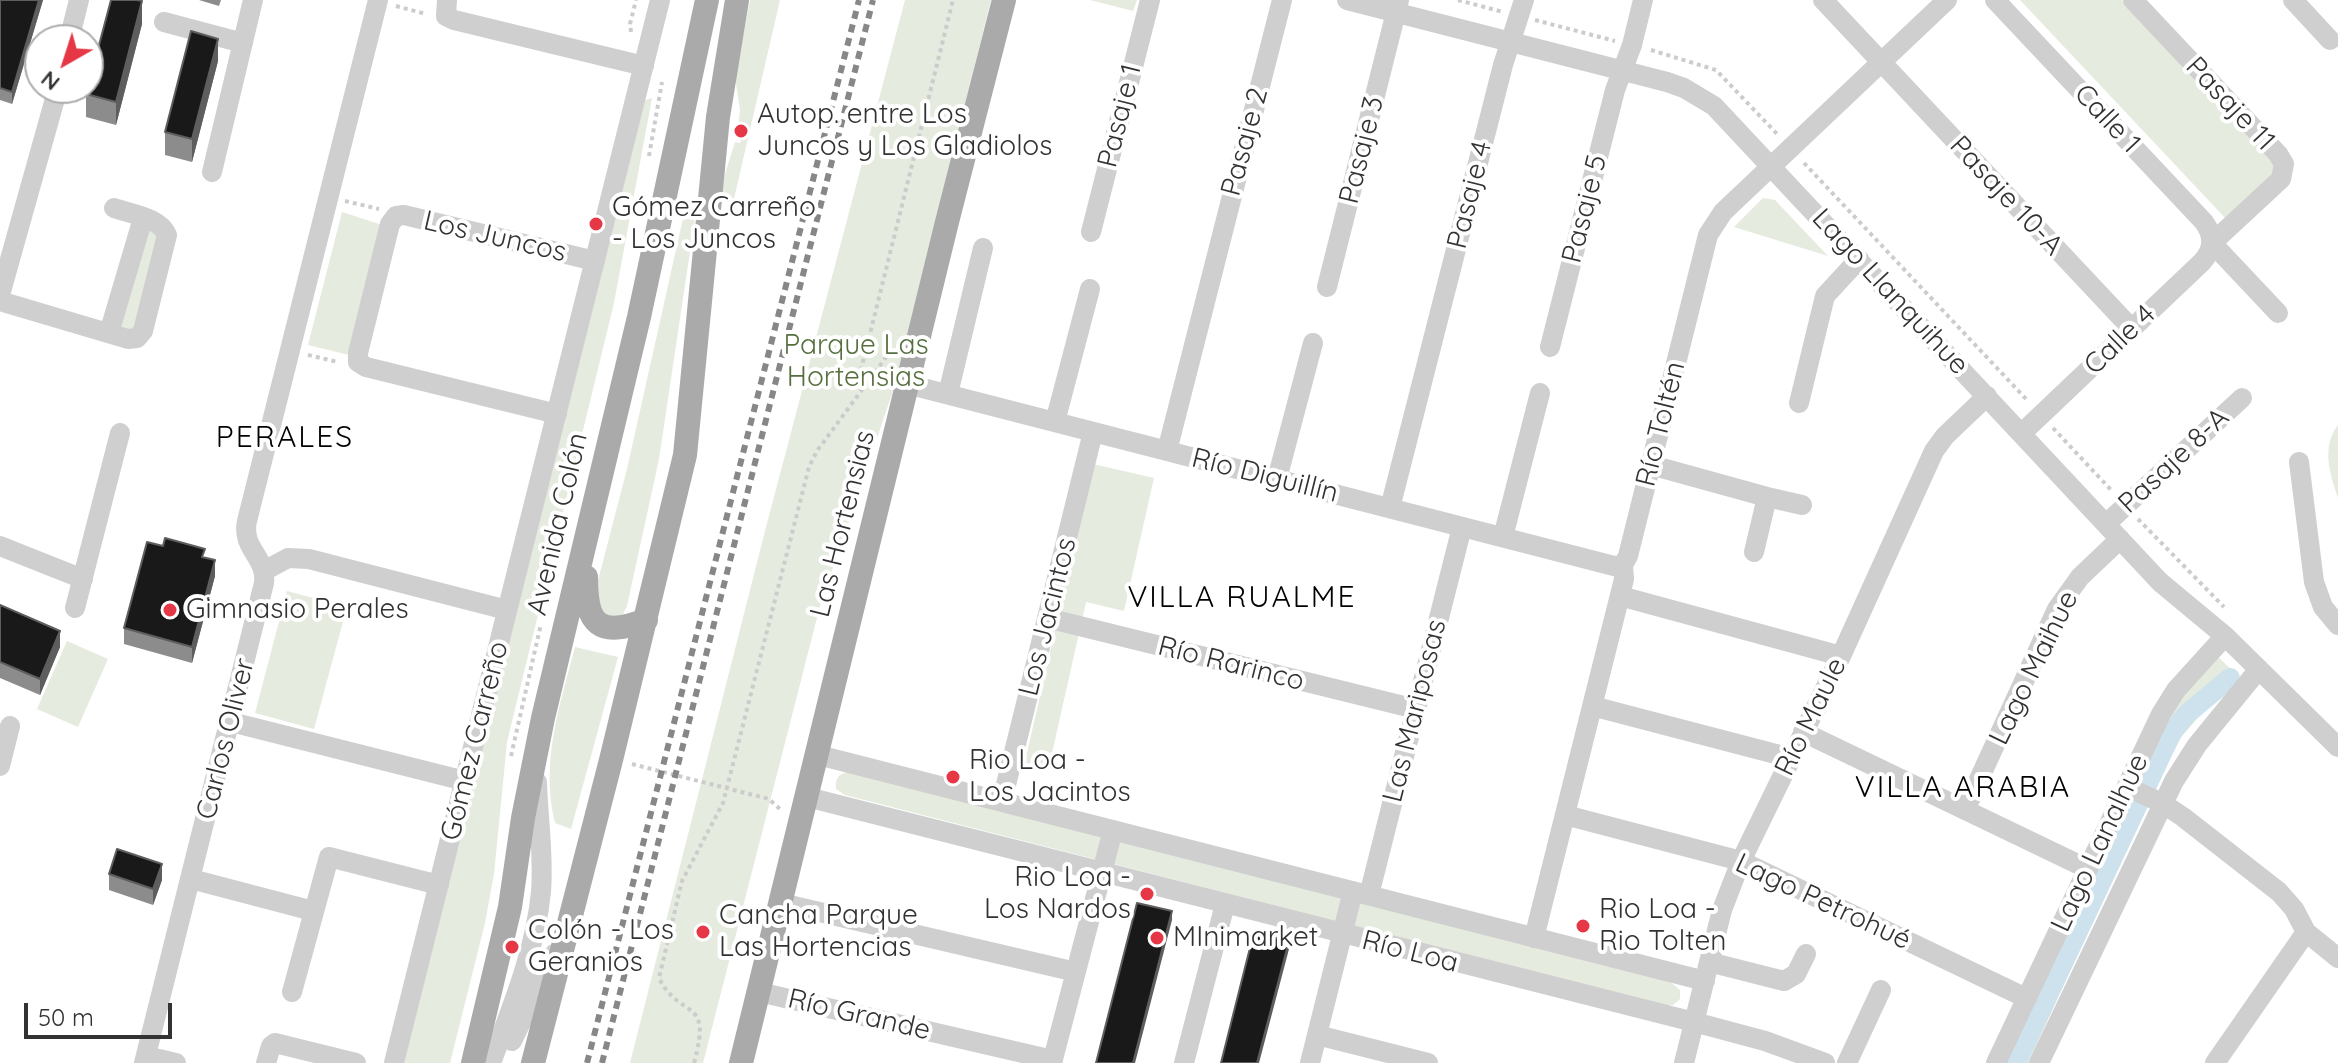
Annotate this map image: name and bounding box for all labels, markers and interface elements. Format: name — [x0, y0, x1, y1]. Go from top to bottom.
north arrow — [24, 24, 104, 104]
street label: Pasaje 11 — [2178, 50, 2282, 158]
street label: Pasaje 1 — [1091, 61, 1149, 171]
text: N — [35, 65, 65, 97]
street label: Calle 1 — [2067, 78, 2147, 160]
street label: Pasaje 2 — [1214, 84, 1276, 200]
street label: Pasaje 3 — [1332, 93, 1392, 207]
place label: Autop. entre Los Juncos y Los Gladiolos — [757, 98, 1052, 164]
marker: Autop. entre Los Juncos y Los Gladiolos — [732, 122, 750, 140]
street label: Pasaje 10-A — [1942, 129, 2070, 263]
street label: Pasaje 4 — [1440, 138, 1500, 252]
street label: Pasaje 5 — [1555, 152, 1615, 266]
place label: Gómez Carreño - Los Juncos — [612, 191, 816, 257]
street label: Lago Llanquihue — [1805, 202, 1975, 382]
street label: Los Juncos — [420, 204, 570, 270]
marker: Gómez Carreño - Los Juncos — [587, 215, 605, 233]
street label: Calle 4 — [2077, 298, 2163, 382]
park label: Parque Las Hortensias — [783, 329, 929, 395]
street label: Río Toltén — [1629, 358, 1693, 490]
street label: Pasaje 8-A — [2112, 401, 2236, 521]
district label: PERALES — [216, 420, 354, 456]
street label: Las Hortensias — [804, 427, 882, 621]
street label: Avenida Colón — [521, 429, 595, 619]
street label: Río Diguillín — [1188, 442, 1342, 510]
street label: Los Jacintos — [1012, 535, 1084, 699]
district label: VILLA RUALME — [1127, 580, 1357, 616]
street label: Lago Maihue — [1982, 586, 2086, 750]
place label: Gimnasio Perales — [186, 593, 409, 627]
marker: Gimnasio Perales — [161, 601, 179, 619]
street label: Las Mariposas — [1376, 616, 1454, 806]
street label: Río Rarinco — [1154, 630, 1308, 698]
street label: Gómez Carreño — [434, 638, 516, 844]
street label: Río Maule — [1768, 653, 1854, 781]
street label: Carlos Oliver — [190, 655, 262, 823]
place label: Rio Loa - Los Jacintos — [969, 744, 1131, 810]
street label: Lago Lanalhue — [2044, 749, 2156, 937]
marker: Rio Loa - Los Jacintos — [944, 768, 962, 786]
district label: VILLA ARABIA — [1855, 770, 2071, 806]
street label: Lago Petrohué — [1730, 847, 1916, 957]
place label: Rio Loa - Los Nardos — [984, 861, 1131, 927]
marker: Rio Loa - Los Nardos — [1138, 885, 1156, 903]
place label: Rio Loa - Rio Tolten — [1599, 893, 1726, 959]
place label: Cancha Parque Las Hortencias — [719, 899, 918, 965]
place label: Colón - Los Geranios — [528, 914, 674, 980]
marker: Rio Loa - Rio Tolten — [1574, 917, 1592, 935]
place label: MInimarket — [1173, 921, 1318, 955]
marker: Cancha Parque Las Hortencias — [694, 923, 712, 941]
street label: Río Loa — [1358, 924, 1462, 980]
marker: MInimarket — [1148, 929, 1166, 947]
marker: Colón - Los Geranios — [503, 938, 521, 956]
street label: Río Grande — [785, 982, 933, 1048]
scale bar — [28, 987, 176, 1037]
text: 50 m — [38, 1002, 94, 1032]

